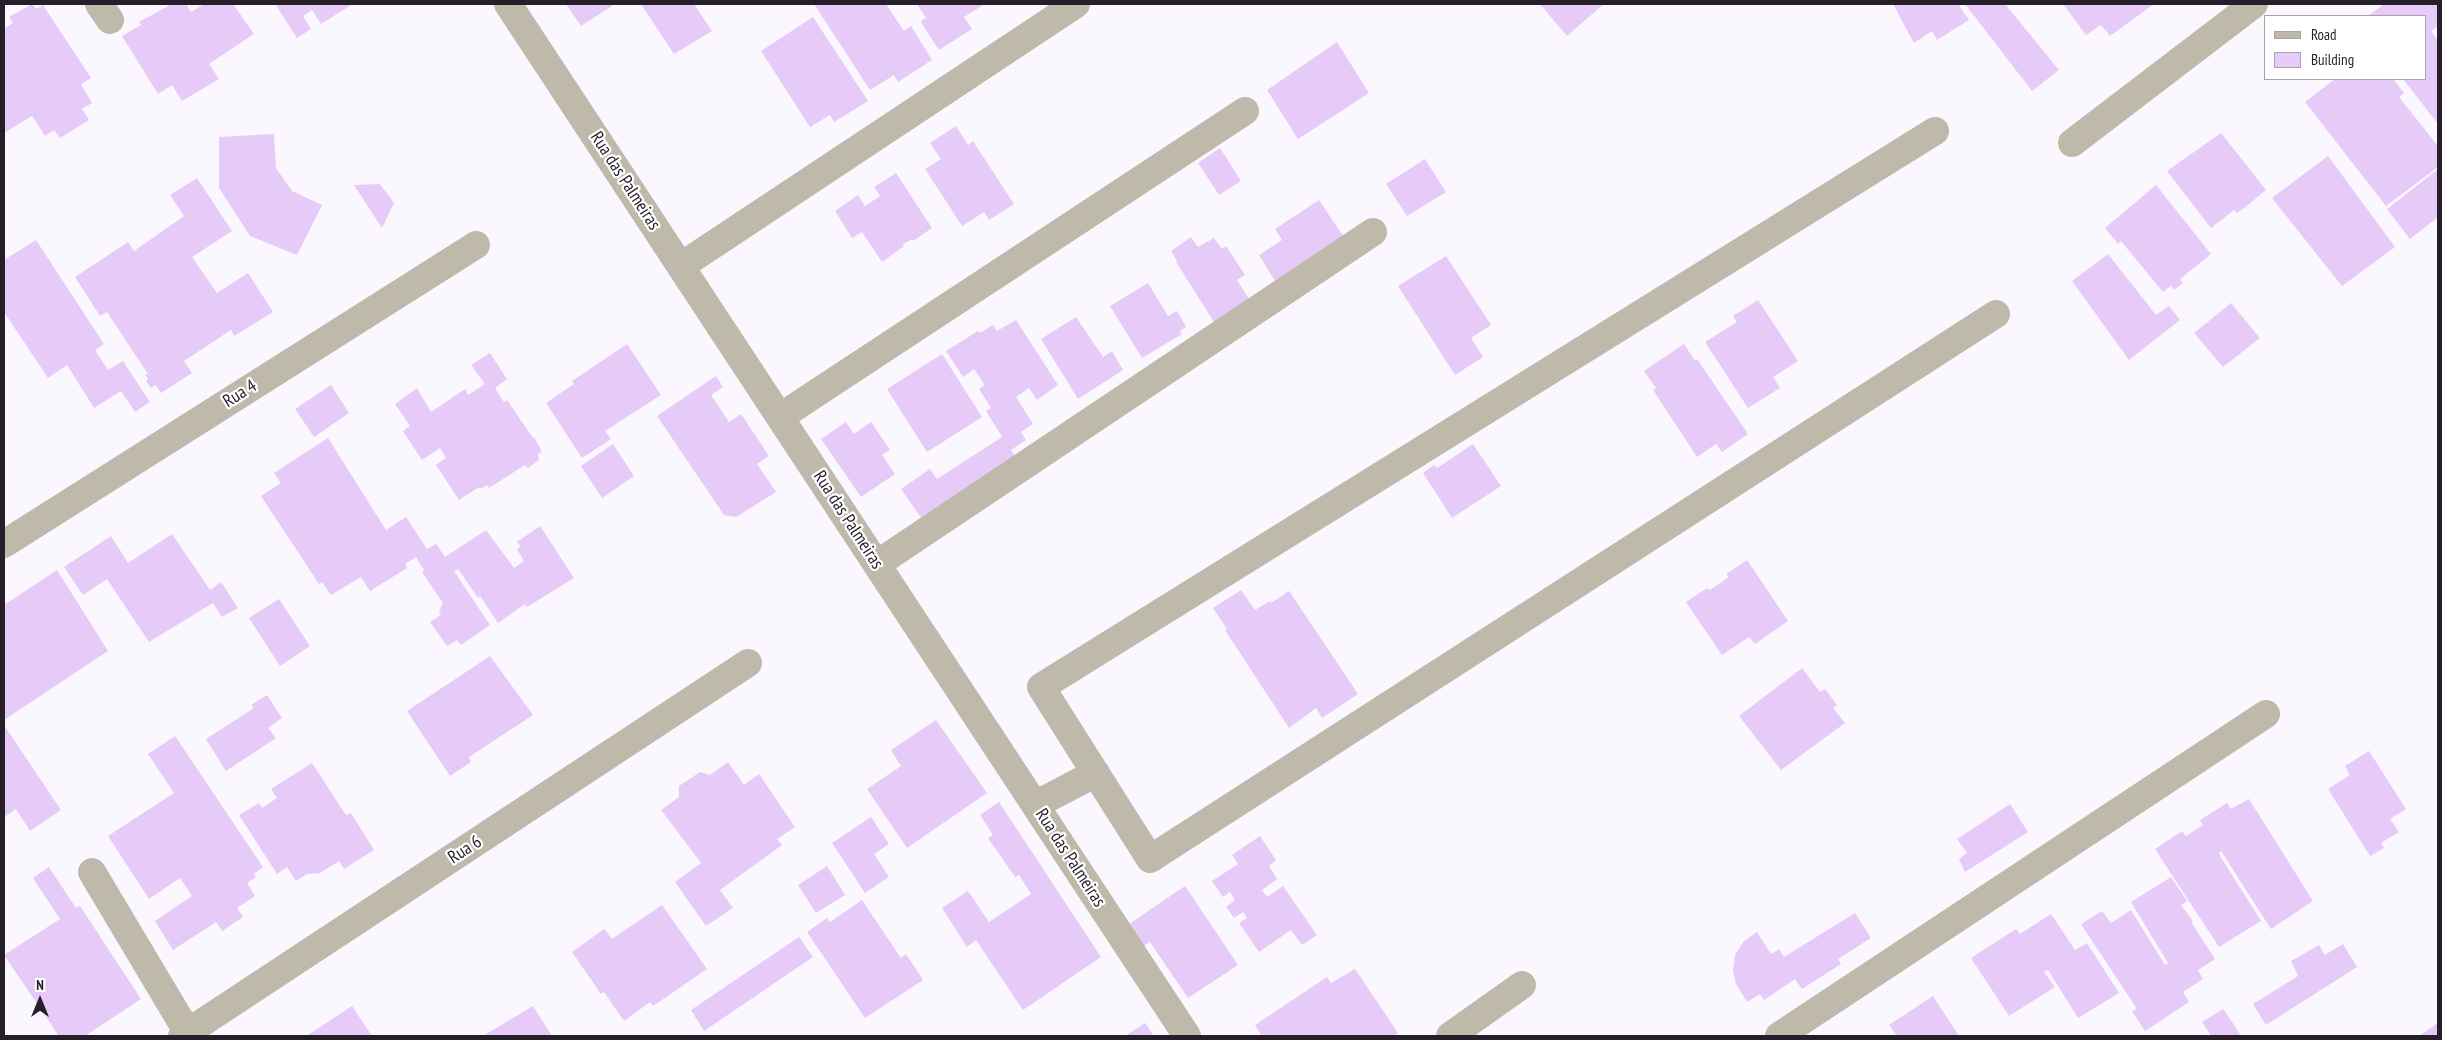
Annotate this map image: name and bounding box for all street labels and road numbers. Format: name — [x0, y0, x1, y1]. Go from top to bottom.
street label: Rua das Palmeiras — [585, 128, 665, 234]
street label: Rua 4 — [219, 375, 261, 413]
street label: Rua das Palmeiras — [808, 467, 888, 573]
street label: Rua das Palmeiras — [1030, 805, 1110, 911]
street label: Rua 6 — [444, 831, 486, 869]

